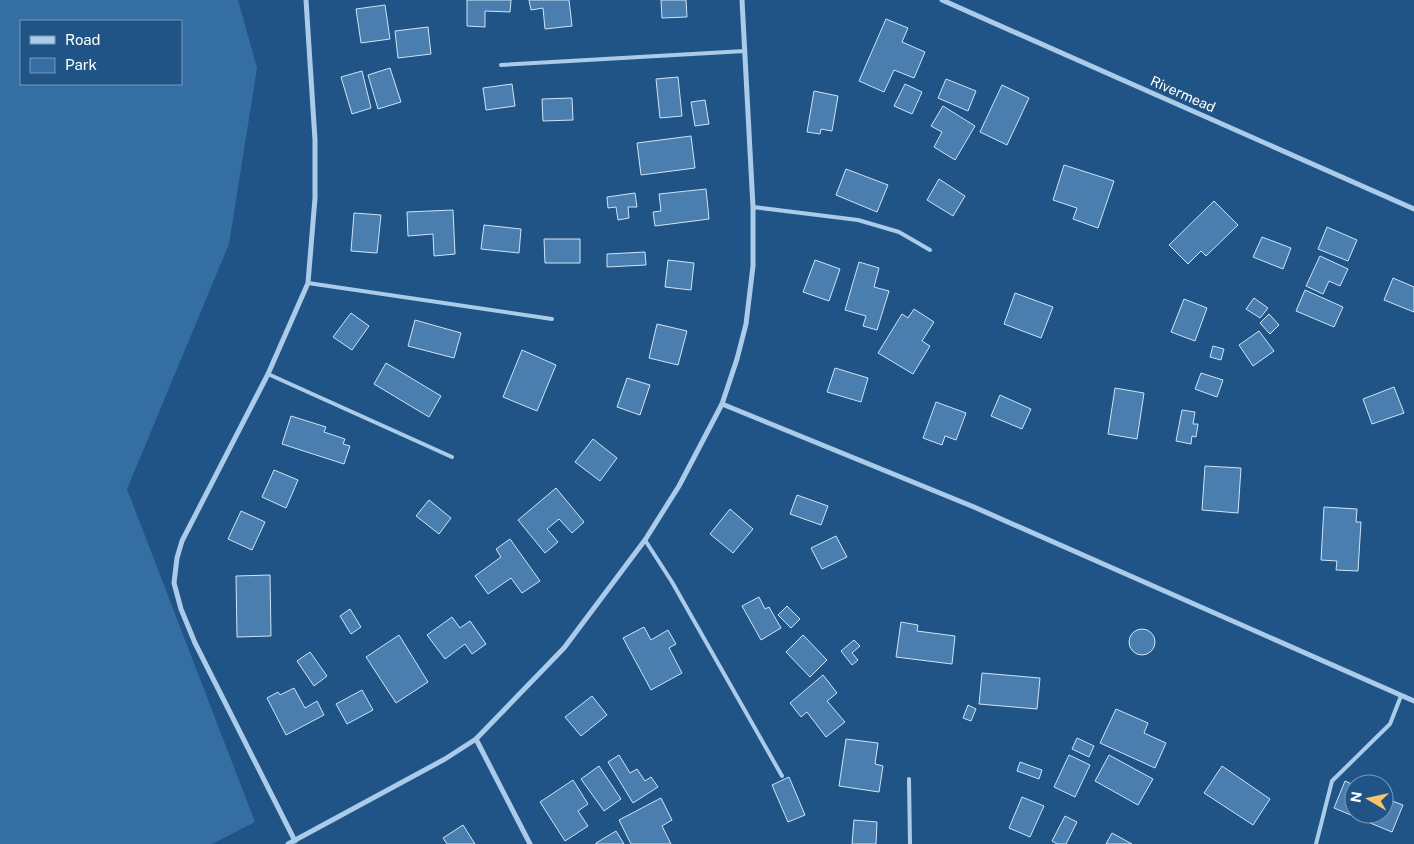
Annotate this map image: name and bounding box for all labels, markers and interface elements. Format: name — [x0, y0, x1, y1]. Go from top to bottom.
legend — [20, 20, 182, 85]
text: Road — [65, 31, 101, 48]
text: Park — [65, 56, 97, 73]
street label: Rivermead — [1148, 73, 1218, 115]
north arrow — [1344, 774, 1394, 824]
text: N — [1347, 790, 1365, 804]

